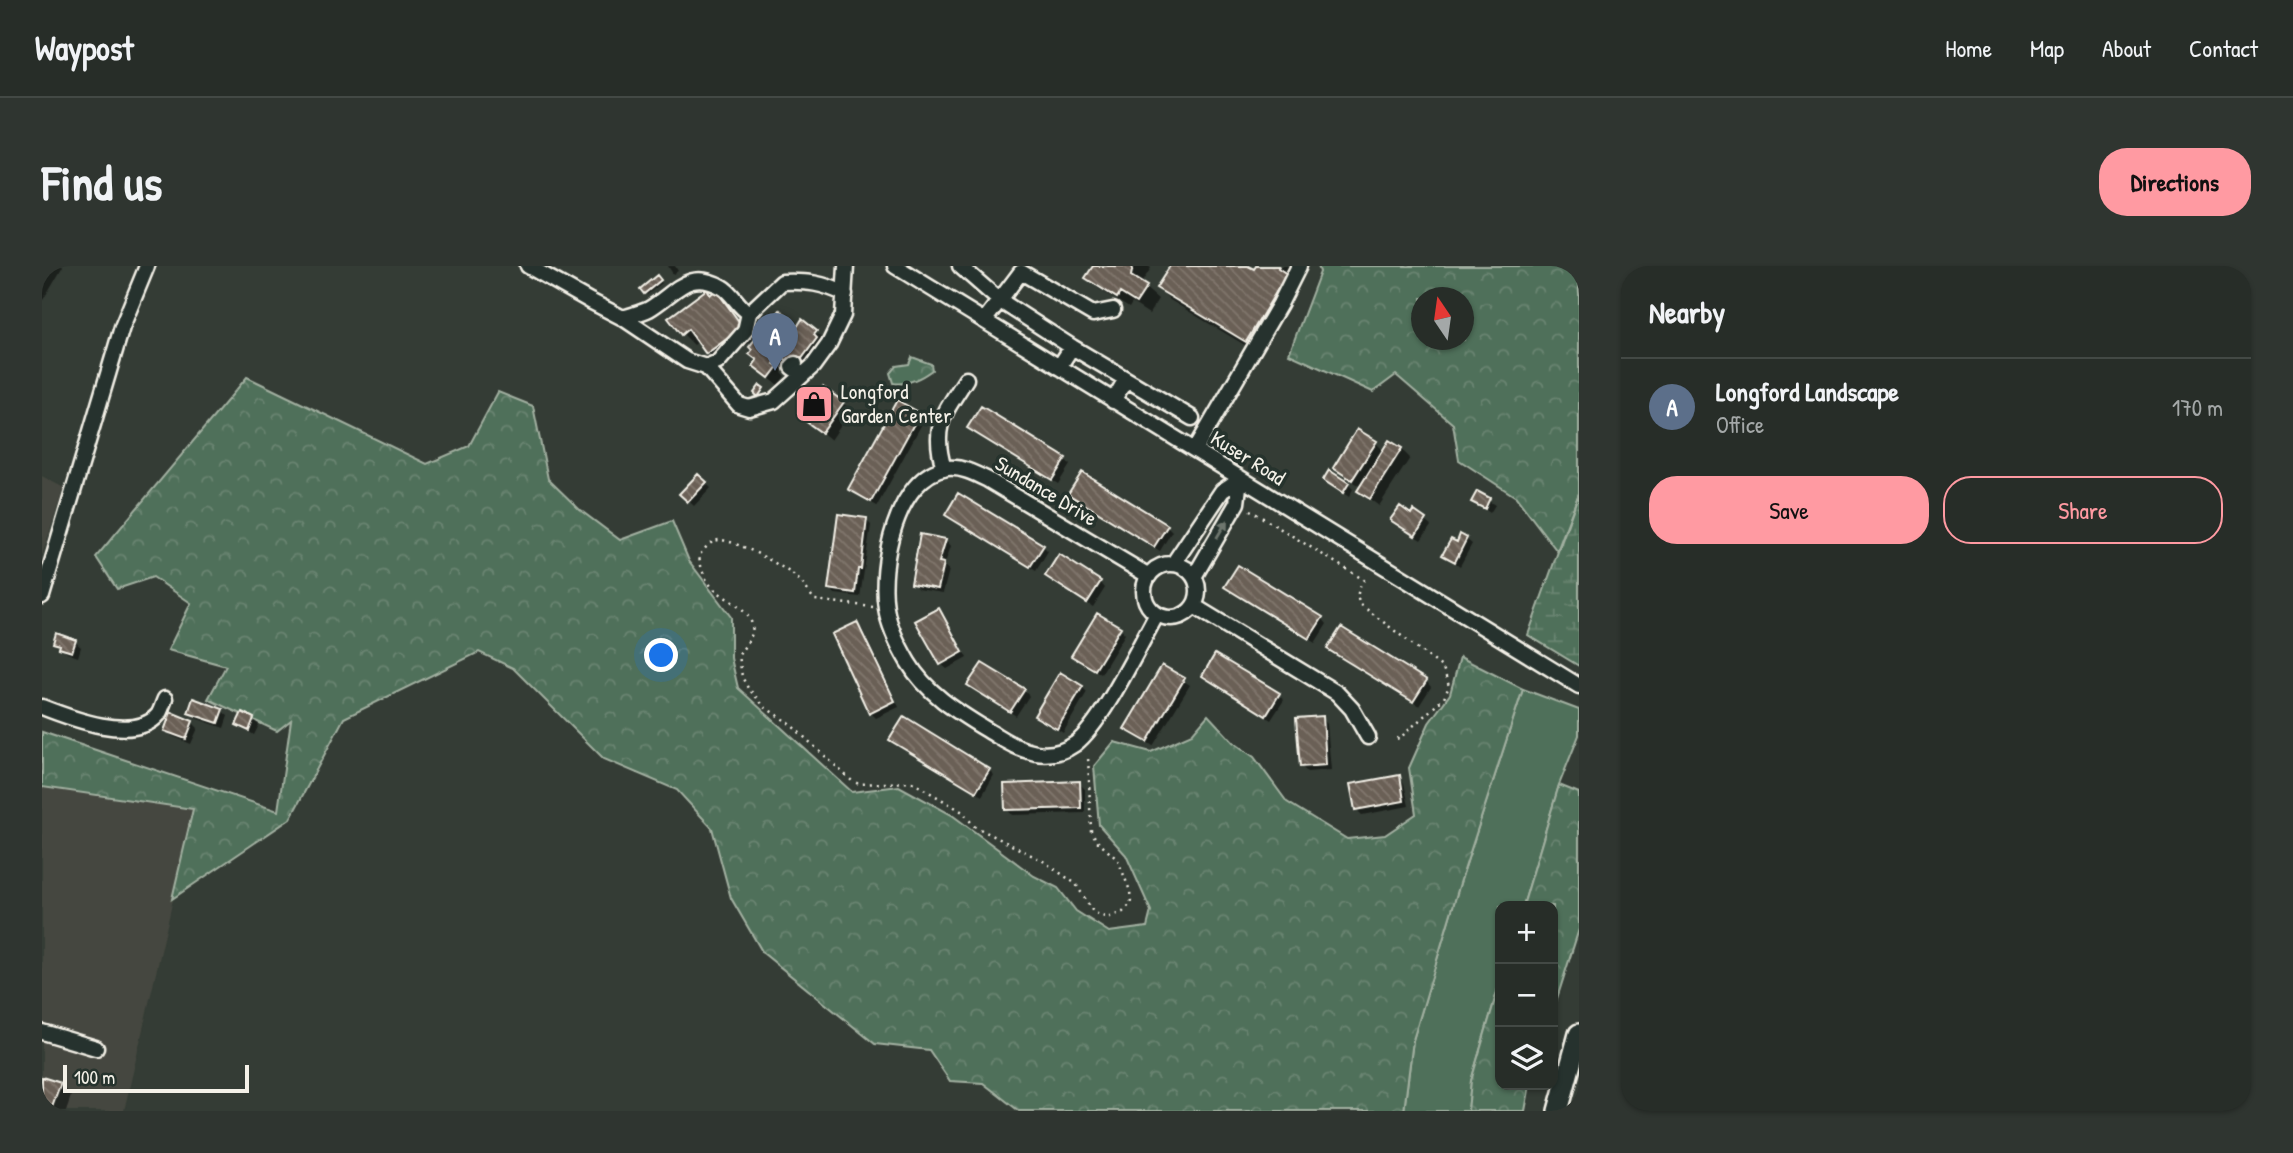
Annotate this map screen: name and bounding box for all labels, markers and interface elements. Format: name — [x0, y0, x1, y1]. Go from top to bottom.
text: Waypost — [35, 26, 134, 70]
text: Home — [1945, 32, 1992, 64]
text: Map — [2030, 32, 2064, 64]
text: About — [2102, 32, 2151, 64]
text: Contact — [2189, 32, 2258, 64]
button: Directions — [2099, 148, 2251, 216]
text: Find us — [42, 149, 162, 215]
north arrow — [1411, 287, 1474, 350]
text: Nearby — [1649, 292, 1725, 332]
pin: A — [752, 313, 798, 371]
text: Longford Landscape — [1716, 374, 1899, 409]
place label: Longford Garden Center — [841, 377, 951, 430]
shop icon: Longford Garden Center — [793, 383, 835, 425]
text: A — [1666, 392, 1678, 423]
text: 170 m — [2172, 392, 2223, 423]
text: Office — [1716, 409, 1764, 440]
street label: Kuser Road — [1205, 423, 1291, 492]
street label: Sundance Drive — [990, 449, 1103, 532]
button: Save — [1649, 476, 1929, 544]
button: Share — [1943, 476, 2223, 544]
one-way arrow — [1216, 520, 1228, 539]
your location — [644, 638, 678, 672]
map controls — [1495, 901, 1558, 1090]
button: + — [1495, 901, 1558, 964]
button: − — [1495, 964, 1558, 1027]
button: layers — [1495, 1027, 1558, 1090]
scale bar — [63, 1062, 248, 1094]
text: 100 m — [74, 1064, 115, 1090]

